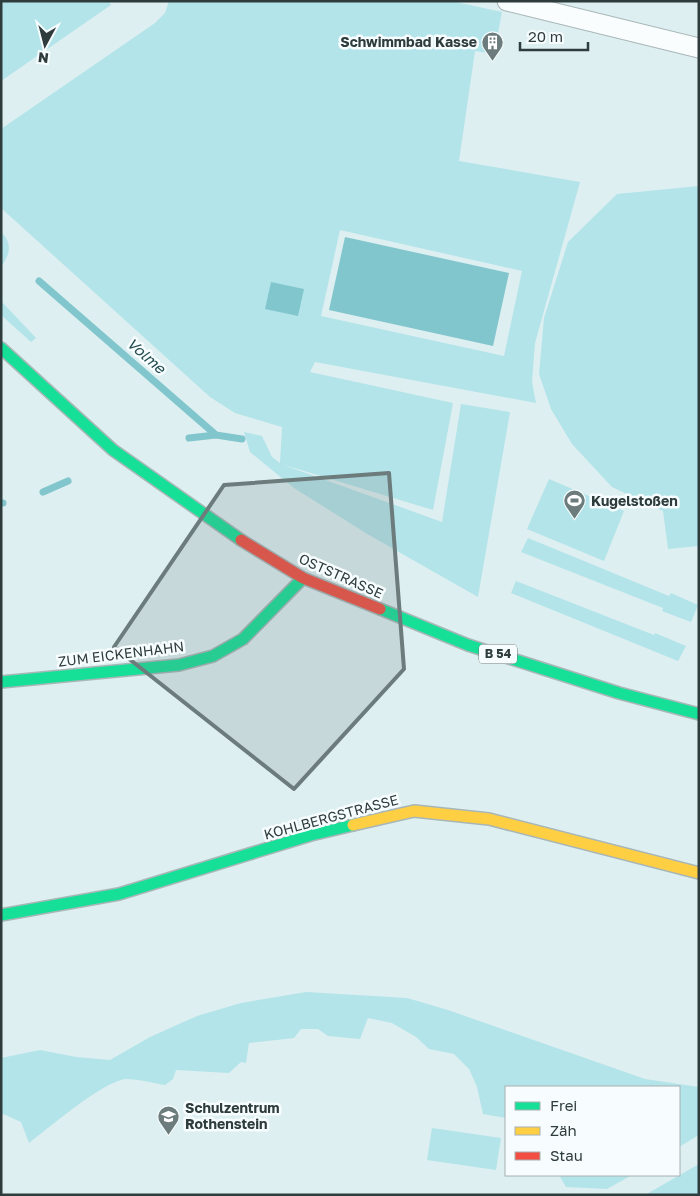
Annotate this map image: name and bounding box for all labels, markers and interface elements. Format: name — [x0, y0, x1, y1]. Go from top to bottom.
north arrow — [20, 20, 70, 70]
scale bar — [520, 20, 588, 52]
text: 20 m — [528, 27, 563, 45]
building icon: Schwimmbad Kasse — [481, 30, 505, 61]
place label: Schwimmbad Kasse — [340, 33, 477, 50]
text: N — [37, 49, 50, 67]
water label: Volme — [124, 334, 170, 378]
sports icon: Kugelstoßen — [563, 489, 587, 520]
place label: Kugelstoßen — [591, 492, 678, 509]
street label: OSTSTRASSE — [296, 549, 386, 602]
street label: ZUM EICKENHAHN — [57, 637, 185, 670]
road number: B 54 — [479, 644, 517, 664]
street label: KOHLBERGSTRASSE — [262, 790, 400, 843]
legend — [505, 1086, 680, 1176]
text: Frei — [550, 1096, 577, 1114]
place label: Schulzentrum Rothenstein — [185, 1099, 280, 1132]
school or university icon: Schulzentrum Rothenstein — [157, 1104, 181, 1135]
text: Zäh — [550, 1121, 577, 1139]
text: Stau — [550, 1146, 583, 1164]

